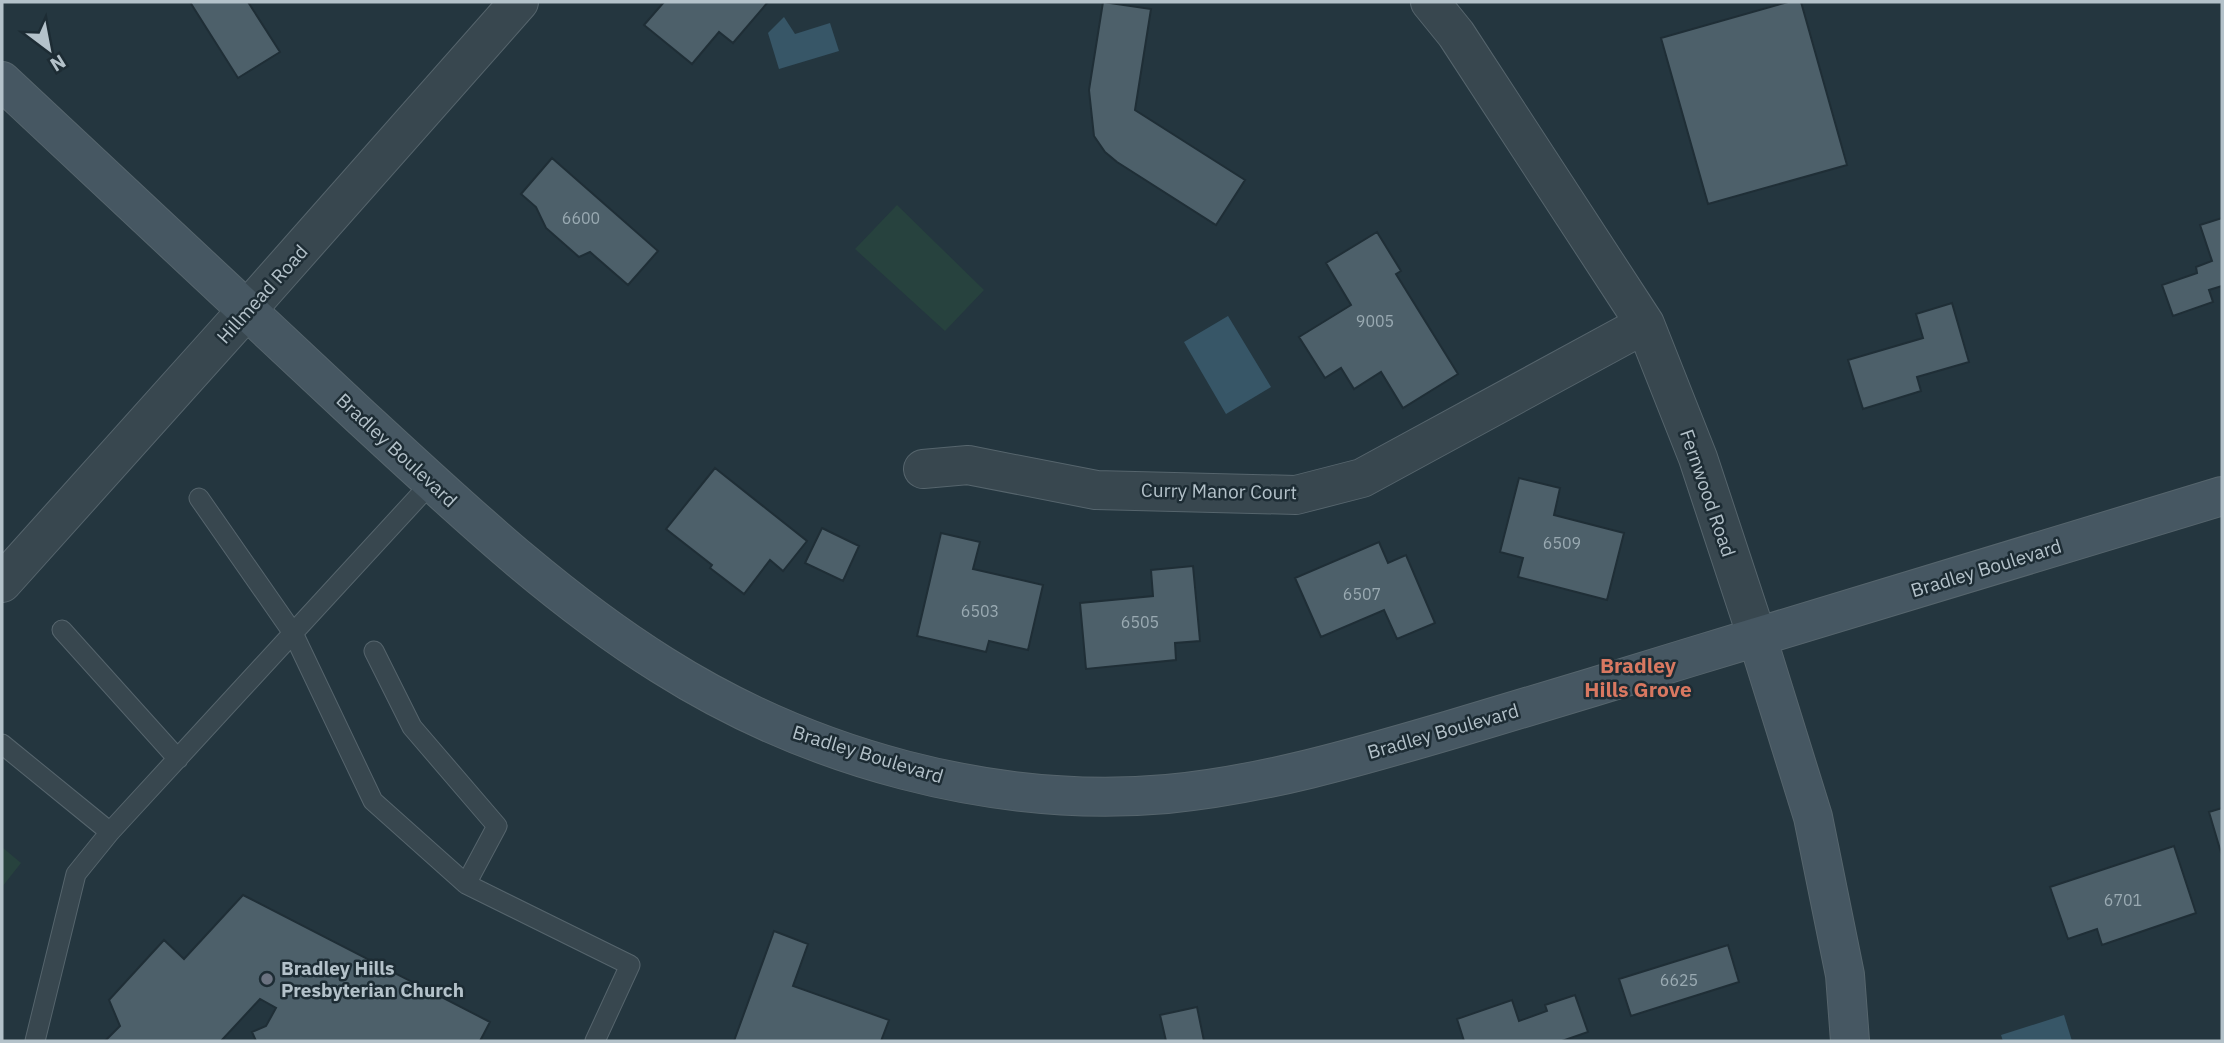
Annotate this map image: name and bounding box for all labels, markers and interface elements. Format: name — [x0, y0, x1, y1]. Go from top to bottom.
north arrow — [14, 14, 84, 84]
text: N — [46, 50, 70, 77]
house number: 6600 — [562, 208, 600, 228]
street label: Hillmead Road — [211, 240, 313, 348]
house number: 9005 — [1356, 311, 1394, 331]
street label: Bradley Boulevard — [332, 388, 462, 512]
street label: Fernwood Road — [1675, 426, 1741, 560]
street label: Curry Manor Court — [1141, 478, 1297, 504]
house number: 6509 — [1543, 533, 1581, 553]
street label: Bradley Boulevard — [1908, 534, 2064, 602]
house number: 6507 — [1343, 584, 1381, 604]
house number: 6503 — [961, 601, 999, 621]
house number: 6505 — [1121, 612, 1159, 632]
district label: Bradley Hills Grove — [1584, 651, 1692, 703]
street label: Bradley Boulevard — [1365, 698, 1521, 764]
street label: Bradley Boulevard — [790, 720, 946, 788]
house number: 6701 — [2104, 890, 2142, 910]
place label: Bradley Hills Presbyterian Church — [281, 956, 464, 1002]
house number: 6625 — [1660, 970, 1698, 990]
marker: Bradley Hills Presbyterian Church — [259, 971, 275, 987]

